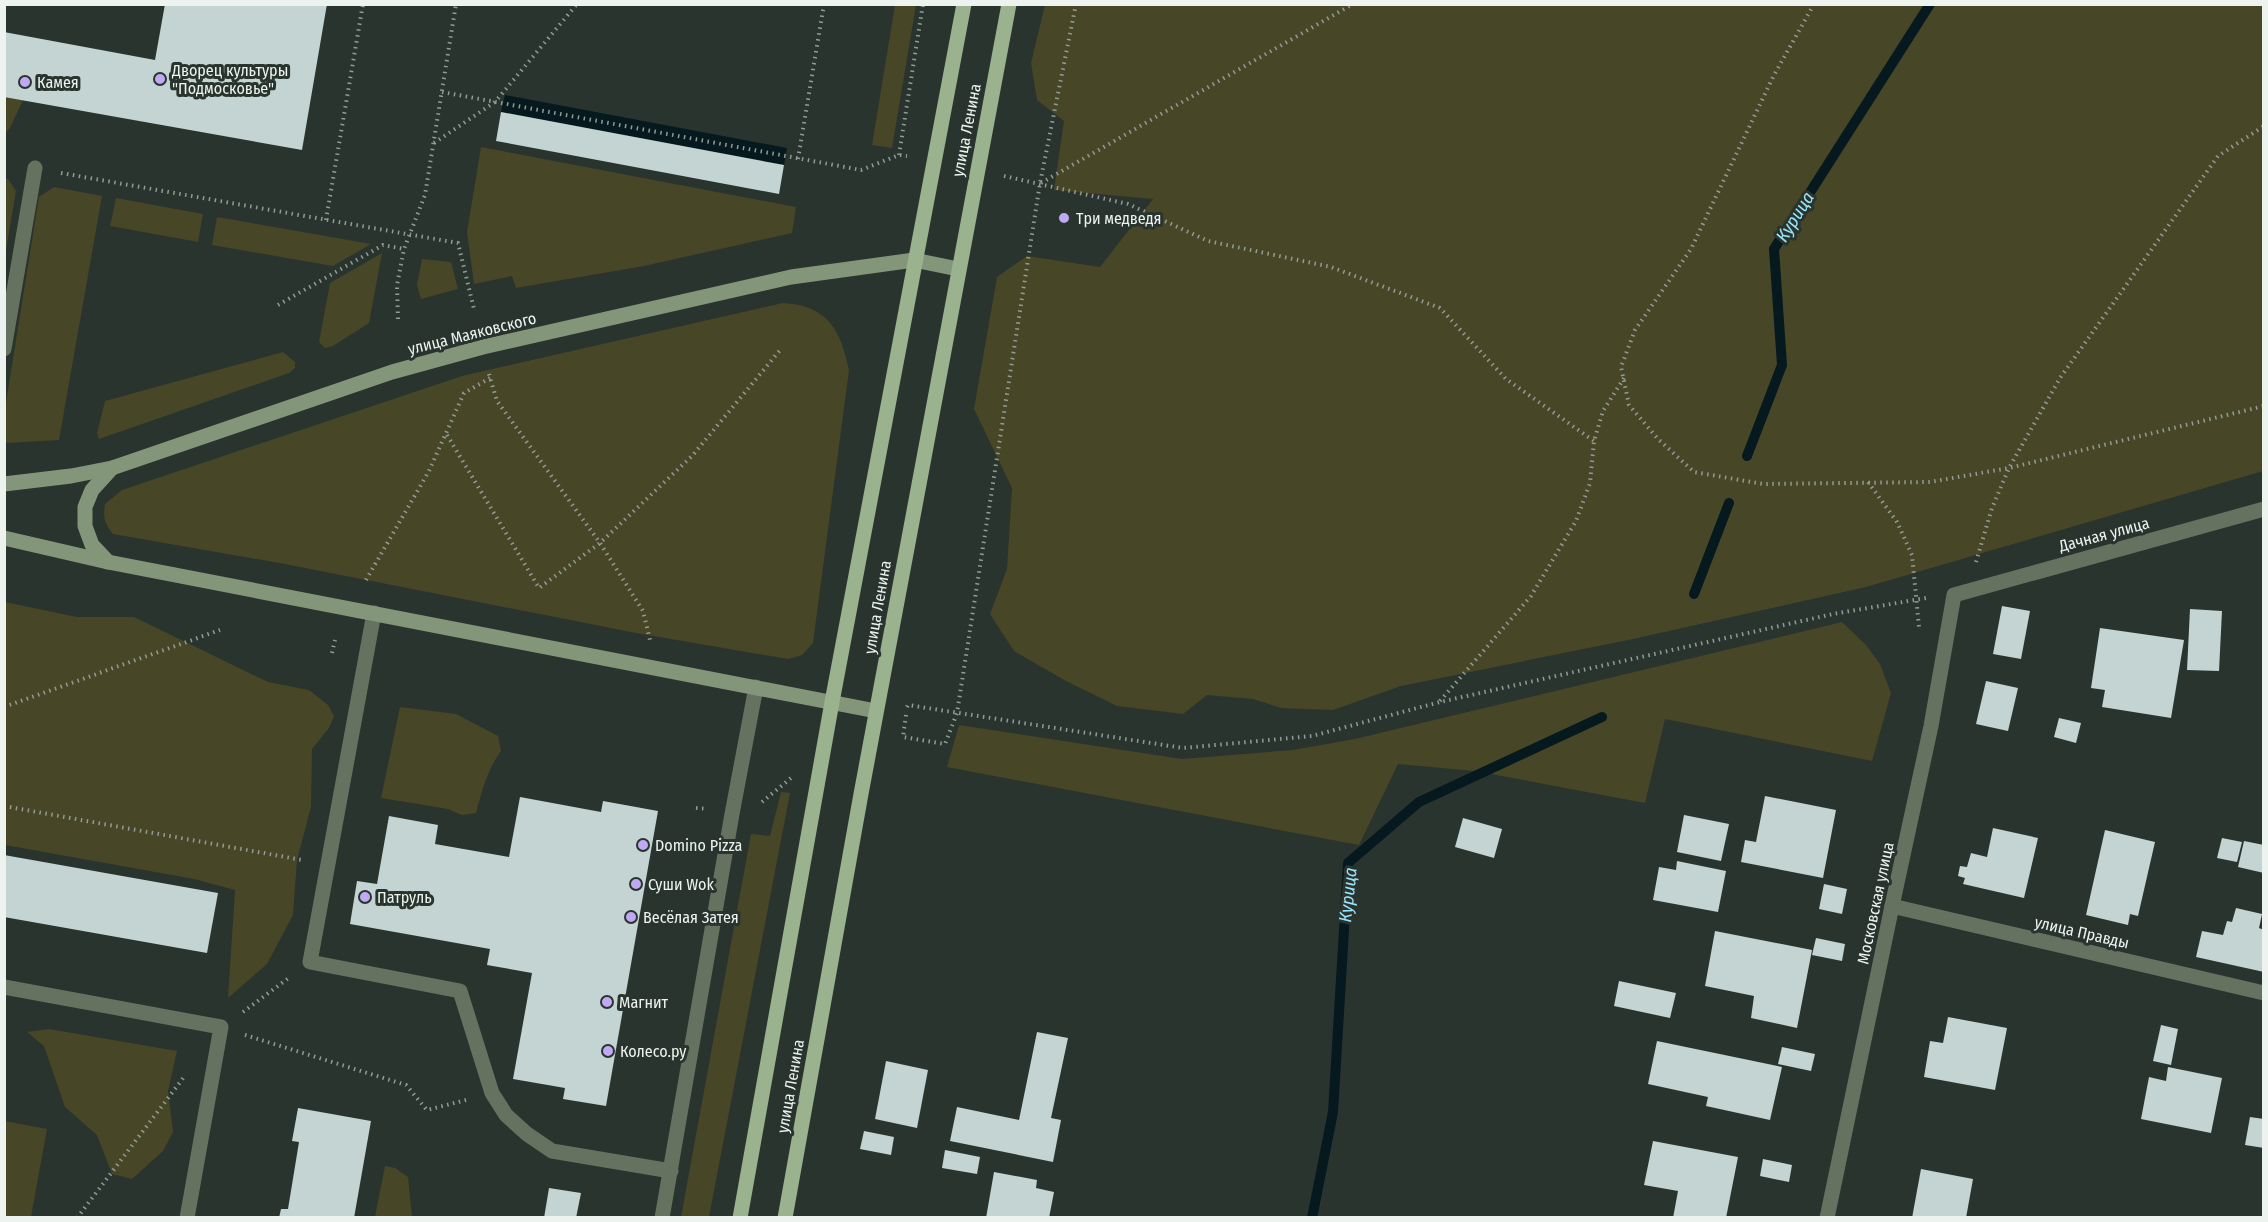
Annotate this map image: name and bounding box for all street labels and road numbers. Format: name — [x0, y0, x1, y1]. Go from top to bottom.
street label: улица Ленина — [948, 82, 985, 178]
street label: улица Маяковского — [406, 308, 538, 359]
street label: Дачная улица — [2056, 513, 2152, 556]
street label: улица Ленина — [860, 559, 895, 655]
street label: Московская улица — [1853, 840, 1898, 966]
street label: улица Правды — [2033, 912, 2131, 953]
street label: улица Ленина — [773, 1038, 808, 1134]

